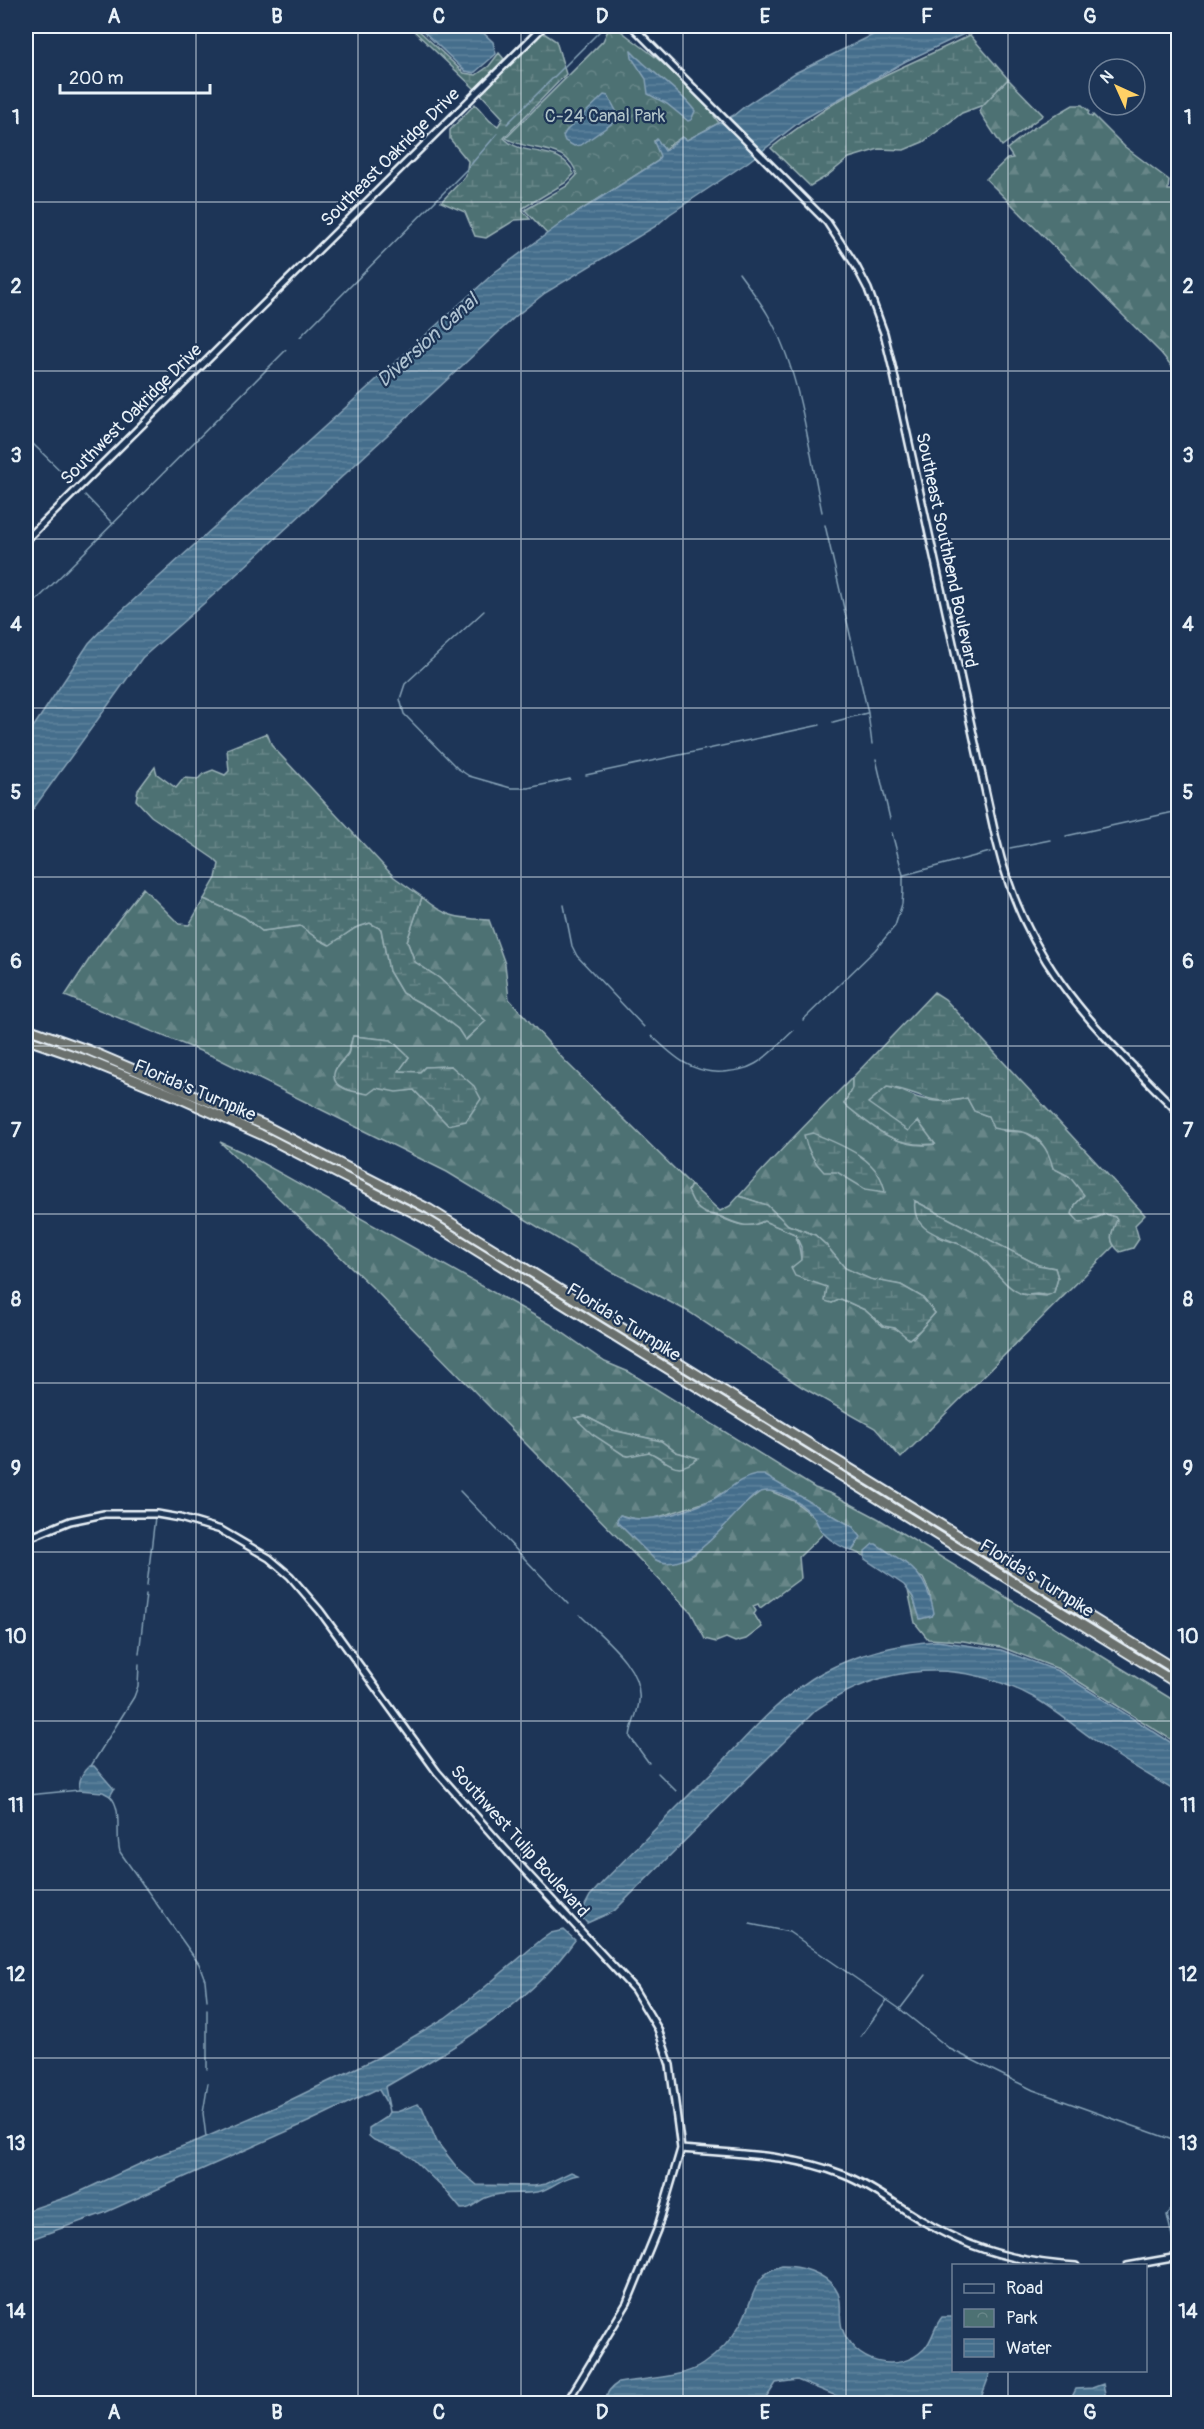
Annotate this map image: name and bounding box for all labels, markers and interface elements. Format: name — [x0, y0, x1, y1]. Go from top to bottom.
text: A — [108, 4, 121, 29]
text: B — [271, 4, 283, 29]
text: C — [433, 4, 445, 29]
text: D — [596, 4, 609, 29]
text: E — [760, 4, 771, 29]
text: F — [921, 4, 933, 29]
text: G — [1083, 4, 1097, 29]
scale bar — [60, 57, 210, 95]
north arrow — [1087, 57, 1147, 117]
text: N — [1096, 66, 1118, 88]
text: 200 m — [69, 67, 124, 90]
street label: Southeast Oakridge Drive — [316, 83, 465, 232]
text: 1 — [12, 105, 20, 130]
park label: C-24 Canal Park — [545, 105, 666, 128]
text: 1 — [1184, 105, 1192, 130]
text: 2 — [10, 274, 22, 299]
text: 2 — [1182, 274, 1194, 299]
water label: Diversion Canal — [371, 287, 485, 392]
street label: Southwest Oakridge Drive — [56, 339, 207, 490]
street label: Southeast Southbend Boulevard — [910, 430, 983, 670]
text: 3 — [10, 443, 22, 468]
text: 3 — [1182, 443, 1194, 468]
text: 4 — [10, 612, 22, 637]
text: 4 — [1182, 612, 1194, 637]
text: 5 — [11, 780, 22, 805]
text: 5 — [1183, 780, 1194, 805]
text: 6 — [10, 949, 22, 974]
text: 6 — [1182, 949, 1194, 974]
street label: Florida's Turnpike — [130, 1054, 259, 1127]
text: 7 — [11, 1118, 22, 1143]
text: 7 — [1183, 1118, 1194, 1143]
street label: Florida's Turnpike — [562, 1278, 685, 1367]
text: 8 — [11, 1287, 21, 1312]
text: 8 — [1183, 1287, 1193, 1312]
text: 9 — [11, 1456, 21, 1481]
text: 9 — [1183, 1456, 1193, 1481]
street label: Florida's Turnpike — [975, 1534, 1098, 1623]
text: 10 — [5, 1624, 27, 1649]
text: 10 — [1177, 1624, 1199, 1649]
street label: Southwest Tulip Boulevard — [445, 1760, 594, 1922]
text: 11 — [8, 1793, 24, 1818]
text: 11 — [1180, 1793, 1196, 1818]
text: 12 — [7, 1962, 26, 1987]
text: 12 — [1179, 1962, 1198, 1987]
text: 13 — [7, 2131, 25, 2156]
text: 13 — [1179, 2131, 1197, 2156]
legend — [952, 2264, 1147, 2372]
text: Road — [1006, 2277, 1043, 2300]
text: 14 — [6, 2299, 26, 2324]
text: 14 — [1178, 2299, 1198, 2324]
text: Park — [1006, 2307, 1038, 2330]
text: Water — [1006, 2337, 1052, 2360]
text: A — [108, 2400, 121, 2425]
text: B — [271, 2400, 283, 2425]
text: C — [433, 2400, 445, 2425]
text: D — [596, 2400, 609, 2425]
text: E — [760, 2400, 771, 2425]
text: F — [921, 2400, 933, 2425]
text: G — [1083, 2400, 1097, 2425]

